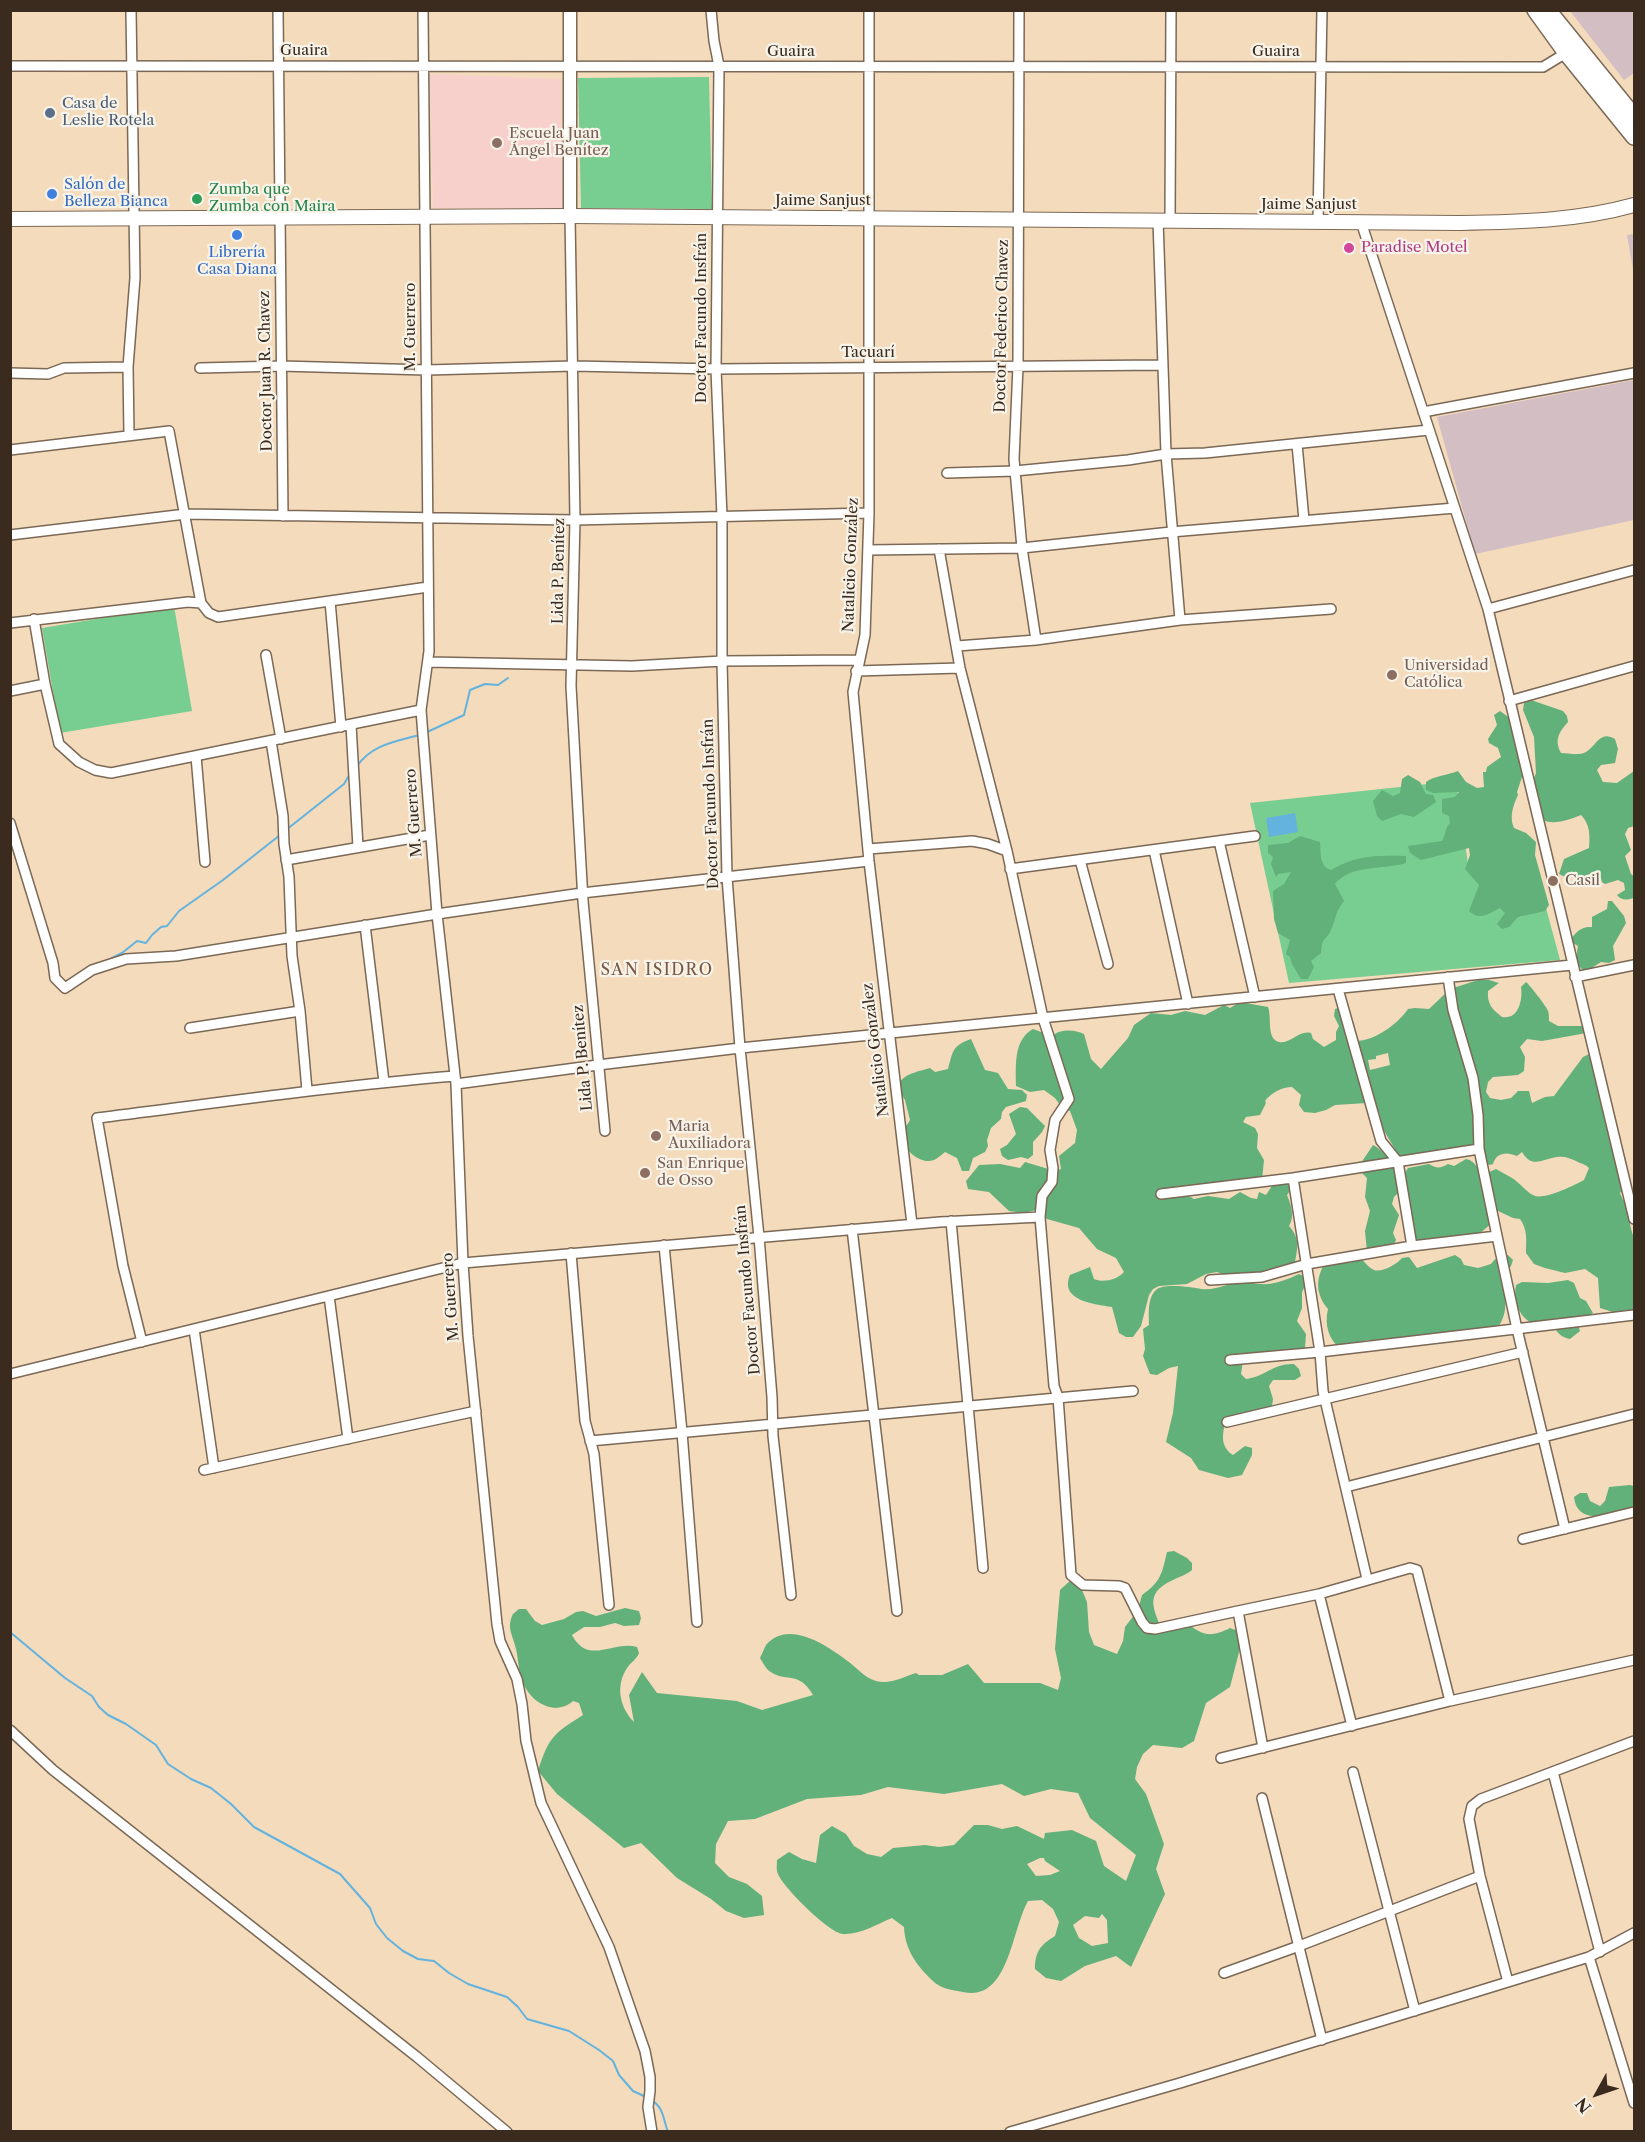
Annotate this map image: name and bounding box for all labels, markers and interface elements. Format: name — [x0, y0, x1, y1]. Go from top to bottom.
street label: Guaira — [280, 42, 328, 60]
street label: Guaira — [767, 43, 815, 61]
street label: Guaira — [1252, 43, 1300, 61]
place label: Casa de Leslie Rotela — [62, 95, 154, 130]
marker: Casa de Leslie Rotela — [43, 106, 57, 120]
place label: Escuela Juan Ángel Benítez — [509, 125, 608, 160]
marker: Escuela Juan Ángel Benítez — [490, 136, 504, 150]
place label: Salón de Belleza Bianca — [64, 176, 168, 211]
place label: Zumba que Zumba con Maira — [209, 181, 335, 216]
marker: Salón de Belleza Bianca — [45, 187, 59, 201]
marker: Zumba que Zumba con Maira — [190, 192, 204, 206]
street label: Jaime Sanjust — [775, 192, 871, 210]
street label: Jaime Sanjust — [1261, 196, 1357, 214]
marker: Librería Casa Diana — [230, 228, 244, 242]
street label: Doctor Facundo Insfrán — [693, 233, 711, 403]
street label: Doctor Federico Chavez — [991, 239, 1013, 413]
place label: Paradise Motel — [1361, 239, 1468, 257]
marker: Paradise Motel — [1342, 241, 1356, 255]
place label: Librería Casa Diana — [197, 244, 277, 279]
street label: M. Guerrero — [402, 283, 420, 371]
street label: Doctor Juan R. Chavez — [256, 290, 276, 452]
street label: Tacuarí — [841, 344, 895, 362]
street label: Natalicio González — [840, 497, 862, 633]
street label: Lida P. Benítez — [549, 518, 569, 624]
place label: Universidad Católica — [1404, 657, 1489, 692]
marker: Universidad Católica — [1385, 668, 1399, 682]
street label: Doctor Facundo Insfrán — [699, 719, 723, 889]
street label: M. Guerrero — [402, 768, 426, 858]
place label: Casil — [1565, 872, 1600, 890]
marker: Casil — [1546, 874, 1560, 888]
district label: SAN ISIDRO — [601, 960, 713, 980]
street label: Natalicio González — [859, 982, 893, 1118]
street label: Lida P. Benítez — [569, 1004, 597, 1112]
place label: Maria Auxiliadora — [668, 1118, 751, 1153]
marker: Maria Auxiliadora — [649, 1129, 663, 1143]
place label: San Enrique de Osso — [657, 1155, 745, 1190]
marker: San Enrique de Osso — [638, 1166, 652, 1180]
street label: Doctor Facundo Insfrán — [732, 1204, 764, 1376]
street label: M. Guerrero — [439, 1252, 463, 1342]
north arrow — [1567, 2064, 1627, 2124]
text: N — [1571, 2094, 1595, 2117]

